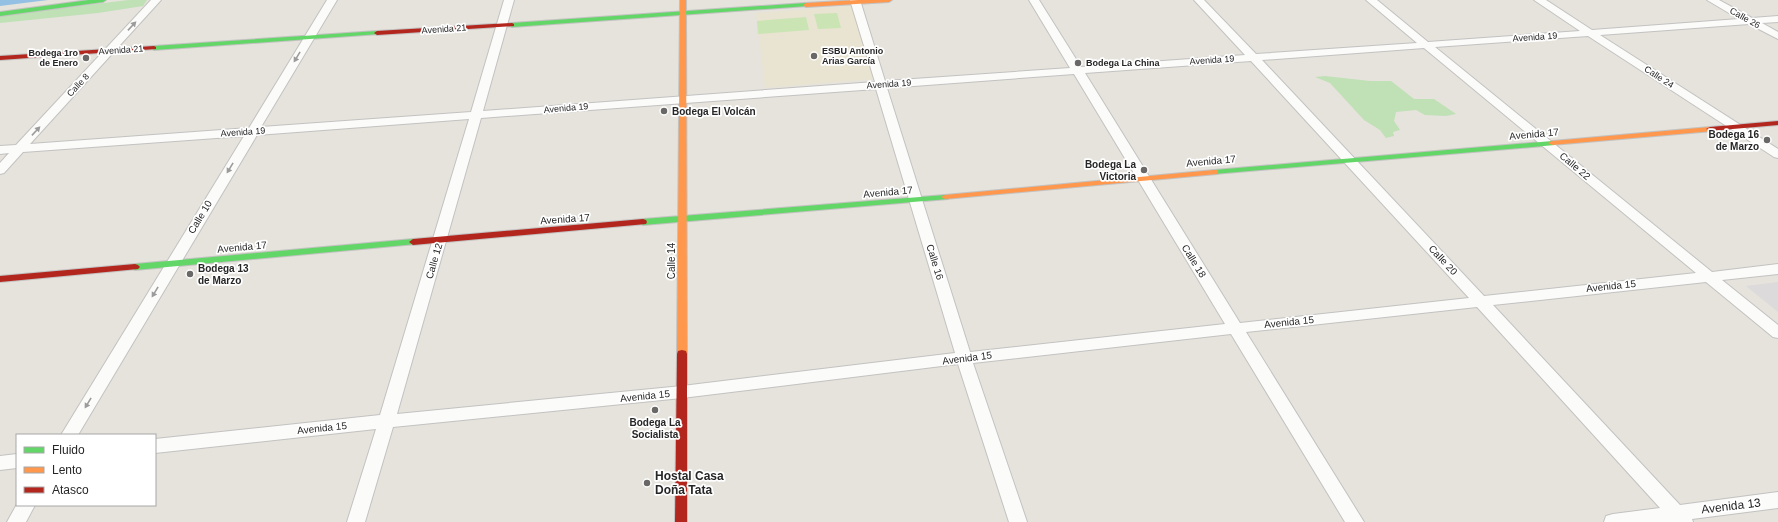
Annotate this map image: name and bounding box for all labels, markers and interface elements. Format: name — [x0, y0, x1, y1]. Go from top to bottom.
street label: Calle 26 — [1728, 6, 1762, 30]
one-way arrow — [128, 20, 137, 31]
street label: Avenida 21 — [421, 22, 467, 36]
street label: Avenida 19 — [1512, 30, 1558, 44]
street label: Avenida 21 — [98, 43, 144, 57]
place label: ESBU Antonio Arias García — [822, 46, 884, 66]
place label: Bodega 1ro de Enero — [28, 48, 78, 68]
one-way arrow — [294, 51, 301, 63]
marker: ESBU Antonio Arias García — [809, 51, 819, 61]
marker: Bodega 1ro de Enero — [81, 53, 91, 63]
street label: Avenida 19 — [1189, 53, 1235, 67]
marker: Bodega La China — [1073, 58, 1083, 68]
place label: Bodega La China — [1086, 58, 1161, 68]
street label: Calle 24 — [1642, 64, 1676, 90]
street label: Calle 8 — [65, 71, 91, 99]
street label: Avenida 19 — [866, 77, 912, 91]
street label: Avenida 19 — [543, 101, 589, 115]
marker: Bodega El Volcán — [659, 106, 669, 116]
place label: Bodega El Volcán — [672, 106, 756, 117]
street label: Avenida 19 — [220, 125, 266, 139]
one-way arrow — [31, 126, 40, 135]
street label: Avenida 17 — [1509, 126, 1560, 142]
place label: Bodega 16 de Marzo — [1708, 129, 1759, 152]
marker: Bodega 16 de Marzo — [1762, 135, 1772, 145]
street label: Calle 22 — [1557, 150, 1593, 182]
street label: Avenida 17 — [1186, 153, 1237, 169]
place label: Bodega La Victoria — [1085, 159, 1136, 182]
one-way arrow — [226, 163, 234, 173]
marker: Bodega La Victoria — [1139, 165, 1149, 175]
street label: Avenida 17 — [863, 184, 914, 200]
street label: Calle 10 — [186, 198, 214, 236]
street label: Avenida 17 — [540, 212, 591, 226]
street label: Avenida 17 — [217, 239, 268, 255]
street label: Calle 12 — [424, 241, 444, 280]
street label: Calle 14 — [666, 242, 677, 279]
street label: Calle 16 — [924, 243, 946, 282]
street label: Calle 18 — [1180, 243, 1209, 280]
street label: Calle 20 — [1426, 243, 1460, 277]
place label: Bodega 13 de Marzo — [198, 263, 249, 286]
marker: Bodega 13 de Marzo — [185, 269, 195, 279]
street label: Avenida 15 — [1586, 278, 1637, 294]
one-way arrow — [152, 286, 159, 298]
street label: Avenida 15 — [1264, 314, 1315, 330]
street label: Avenida 15 — [942, 349, 993, 366]
street label: Avenida 15 — [620, 388, 671, 404]
one-way arrow — [85, 397, 92, 409]
marker: Bodega La Socialista — [650, 405, 660, 415]
place label: Bodega La Socialista — [629, 417, 681, 440]
street label: Avenida 15 — [297, 420, 348, 436]
legend — [16, 434, 156, 506]
text: Fluido — [52, 443, 85, 457]
text: Lento — [52, 463, 82, 477]
place label: Hostal Casa Doña Tata — [655, 469, 724, 497]
marker: Hostal Casa Doña Tata — [642, 478, 652, 488]
text: Atasco — [52, 483, 89, 497]
street label: Avenida 13 — [1700, 495, 1762, 517]

